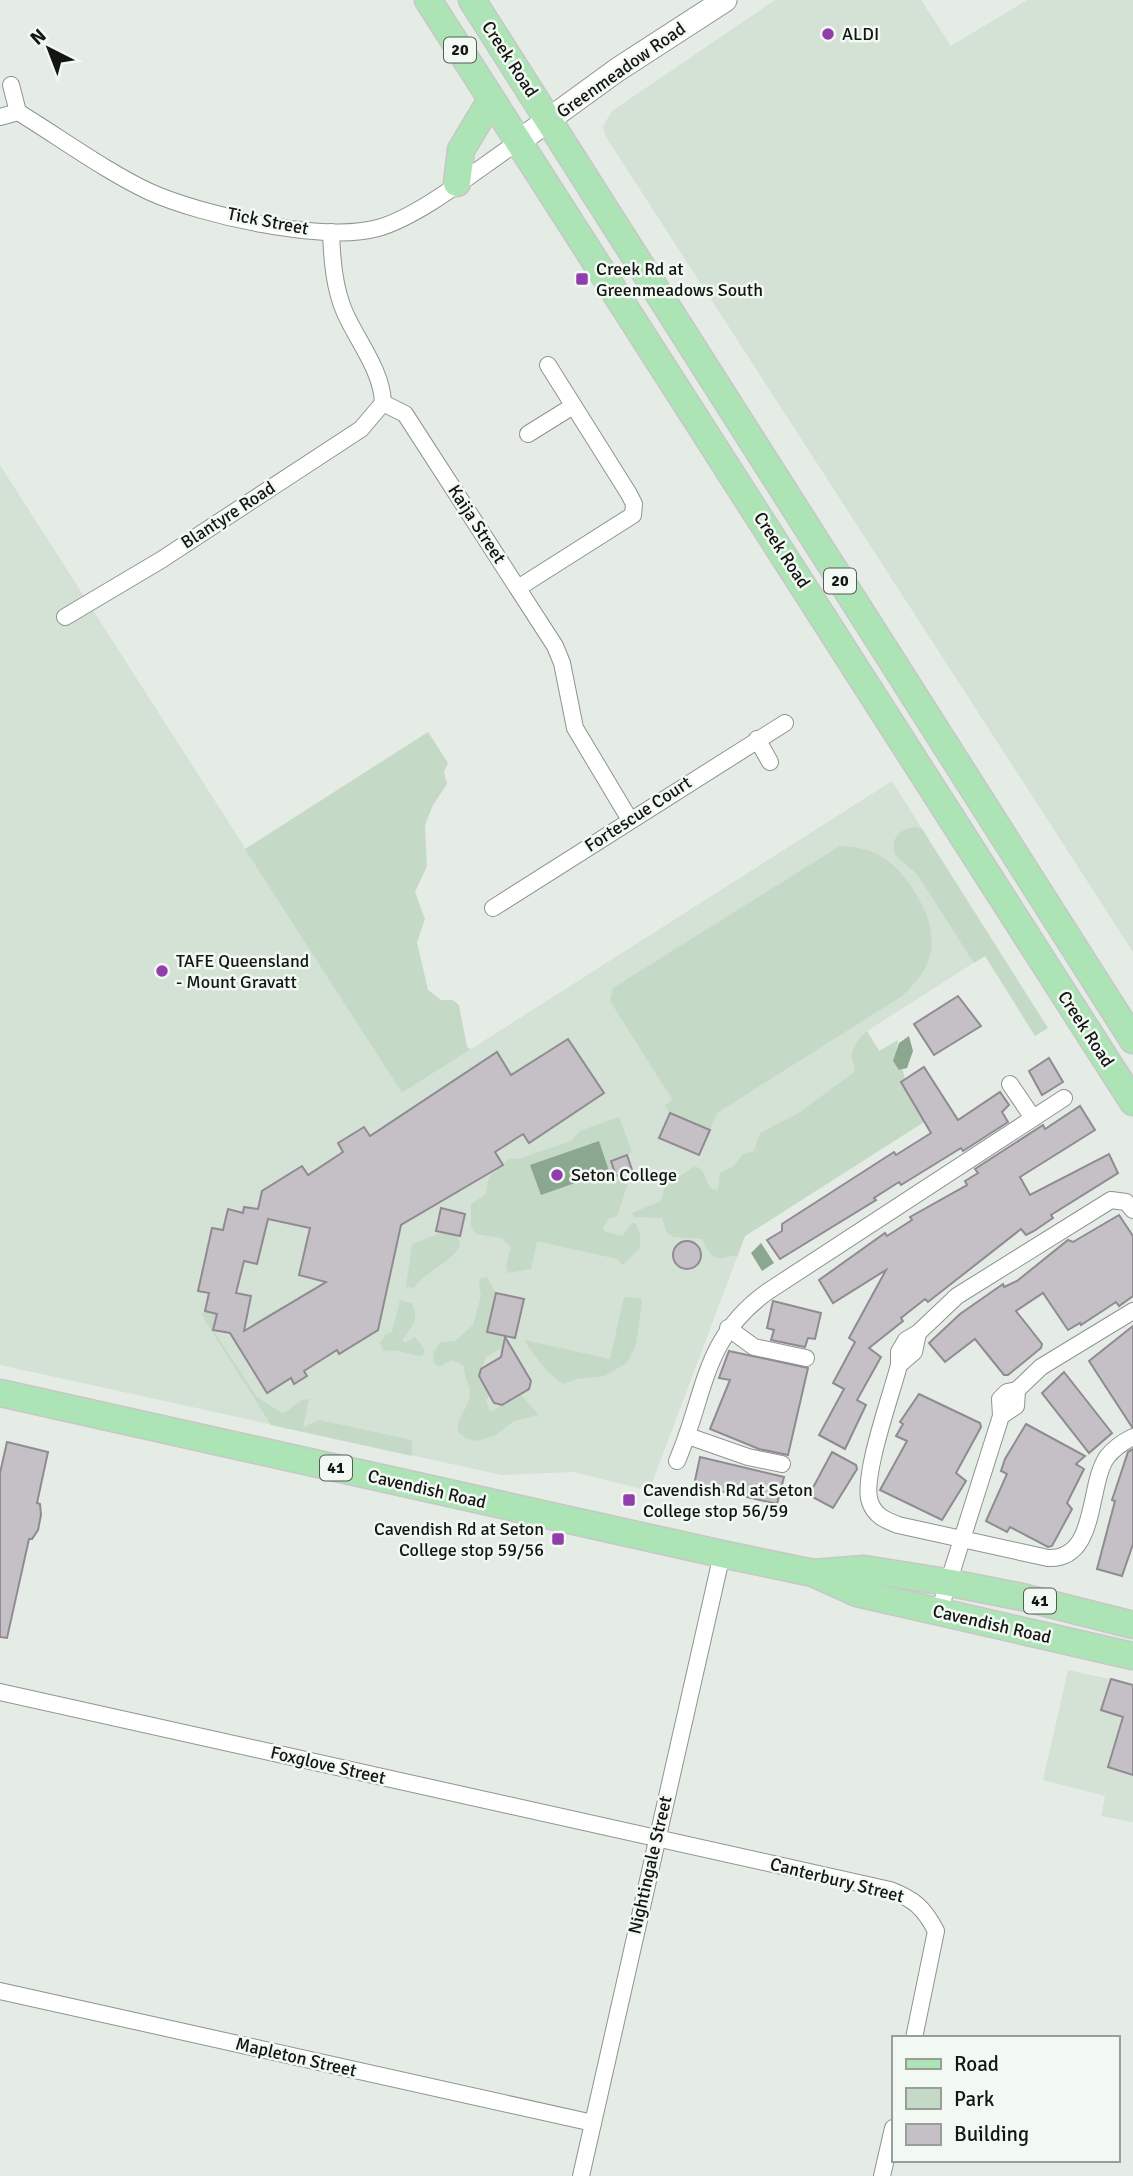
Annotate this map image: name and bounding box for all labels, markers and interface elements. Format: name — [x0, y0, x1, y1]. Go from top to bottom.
north arrow — [14, 14, 84, 84]
street label: Creek Road — [477, 17, 543, 101]
street label: Greenmeadow Road — [552, 17, 690, 123]
place label: ALDI — [842, 23, 879, 45]
text: N — [25, 24, 51, 50]
marker: ALDI — [820, 26, 836, 42]
road number: 20 — [444, 38, 476, 62]
street label: Tick Street — [226, 202, 310, 240]
place label: Creek Rd at Greenmeadows South — [596, 258, 763, 301]
marker: Creek Rd at Greenmeadows South — [574, 271, 590, 287]
street label: Blantyre Road — [177, 476, 279, 554]
street label: Kaija Street — [443, 480, 511, 568]
street label: Creek Road — [749, 508, 815, 592]
road number: 20 — [824, 568, 856, 594]
street label: Fortescue Court — [581, 771, 695, 857]
place label: TAFE Queensland - Mount Gravatt — [176, 950, 309, 993]
marker: TAFE Queensland - Mount Gravatt — [154, 963, 170, 979]
street label: Creek Road — [1053, 987, 1119, 1071]
place label: Seton College — [571, 1164, 677, 1186]
marker: Seton College — [549, 1167, 565, 1183]
road number: 41 — [320, 1456, 352, 1480]
street label: Cavendish Road — [366, 1465, 488, 1513]
place label: Cavendish Rd at Seton College stop 56/59 — [643, 1479, 813, 1522]
marker: Cavendish Rd at Seton College stop 56/59 — [621, 1492, 637, 1508]
place label: Cavendish Rd at Seton College stop 59/56 — [374, 1518, 544, 1561]
marker: Cavendish Rd at Seton College stop 59/56 — [550, 1531, 566, 1547]
road number: 41 — [1024, 1588, 1056, 1614]
street label: Cavendish Road — [931, 1600, 1053, 1648]
street label: Foxglove Street — [268, 1741, 388, 1789]
street label: Nightingale Street — [623, 1794, 677, 1936]
street label: Canterbury Street — [768, 1853, 906, 1907]
street label: Mapleton Street — [233, 2032, 359, 2082]
legend — [892, 2036, 1119, 2162]
text: Road — [954, 2051, 999, 2077]
text: Park — [954, 2086, 995, 2112]
text: Building — [954, 2121, 1029, 2147]

